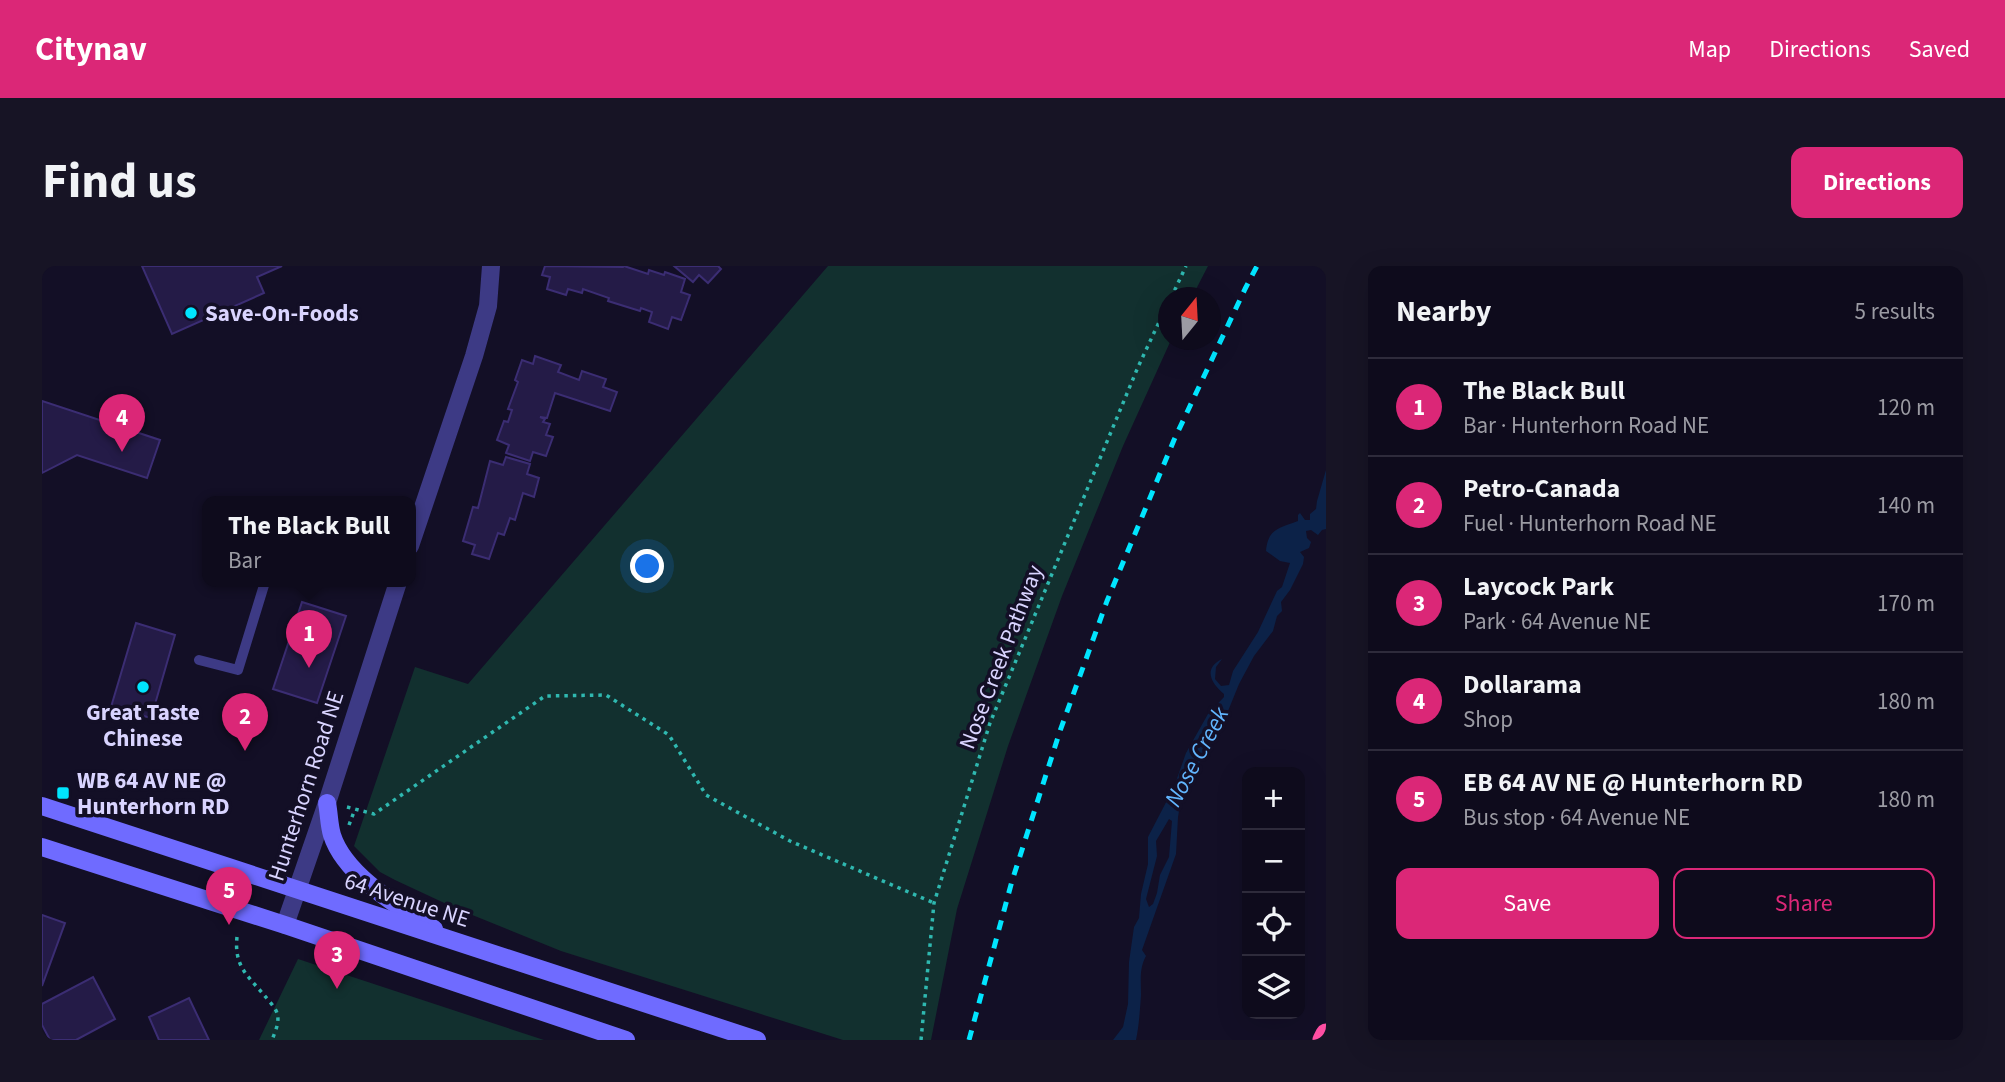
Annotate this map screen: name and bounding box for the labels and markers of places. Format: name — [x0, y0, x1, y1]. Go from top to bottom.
place label: Save-On-Foods — [205, 297, 359, 330]
marker: Save-On-Foods — [183, 305, 199, 321]
pin: 4 — [99, 394, 145, 452]
pin: 1 — [286, 610, 332, 668]
marker: Great Taste Chinese — [135, 679, 151, 695]
pin: 2 — [222, 693, 268, 751]
place label: Great Taste Chinese — [86, 696, 200, 755]
place label: WB 64 AV NE @ Hunterhorn RD — [77, 764, 230, 823]
marker: WB 64 AV NE @ Hunterhorn RD — [55, 785, 71, 801]
pin: 5 — [206, 867, 252, 925]
pin: 3 — [314, 931, 360, 989]

